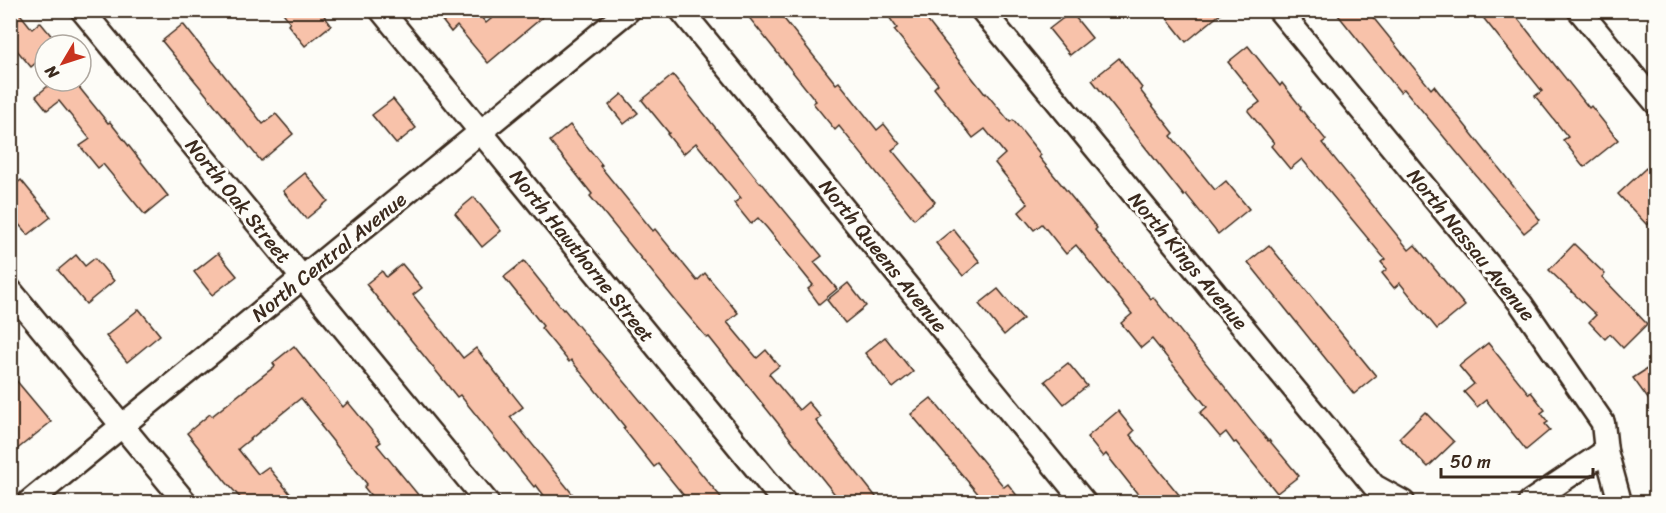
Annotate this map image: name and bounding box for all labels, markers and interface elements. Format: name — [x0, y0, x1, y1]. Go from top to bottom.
north arrow — [33, 33, 93, 93]
text: N — [36, 58, 67, 86]
street label: North Oak Street — [176, 130, 300, 272]
street label: North Nassau Avenue — [1398, 160, 1544, 330]
street label: North Hawthorne Street — [501, 161, 664, 351]
street label: North Queens Avenue — [810, 171, 956, 341]
street label: North Central Avenue — [243, 183, 415, 331]
street label: North Kings Avenue — [1119, 184, 1257, 339]
scale bar — [1441, 441, 1592, 479]
text: 50 m — [1450, 446, 1491, 478]

